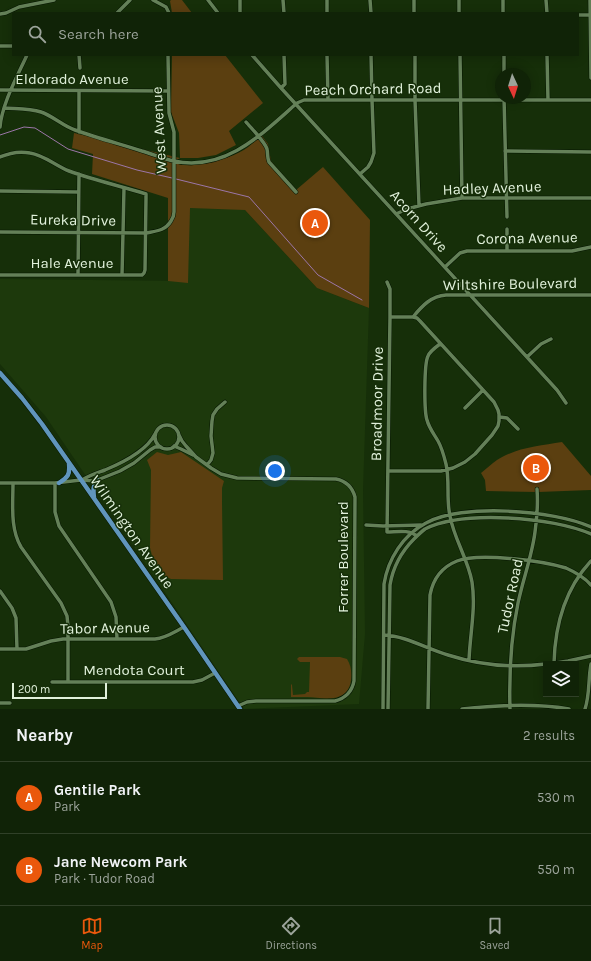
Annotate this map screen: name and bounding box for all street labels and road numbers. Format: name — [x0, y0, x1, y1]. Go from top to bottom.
street label: Eldorado Avenue — [15, 70, 129, 88]
street label: Peach Orchard Road — [304, 79, 442, 99]
street label: West Avenue — [148, 86, 170, 174]
street label: Hadley Avenue — [442, 177, 542, 199]
street label: Acorn Drive — [386, 186, 452, 256]
street label: Eureka Drive — [30, 210, 116, 230]
street label: Corona Avenue — [476, 228, 578, 248]
street label: Hale Avenue — [30, 254, 114, 272]
street label: Wiltshire Boulevard — [443, 274, 577, 294]
street label: Broadmoor Drive — [367, 347, 387, 461]
street label: Wilmington Avenue — [86, 472, 178, 592]
street label: Forrer Boulevard — [334, 501, 352, 613]
street label: Tudor Road — [493, 557, 527, 635]
street label: Tabor Avenue — [60, 618, 150, 638]
street label: Mendota Court — [83, 661, 185, 679]

